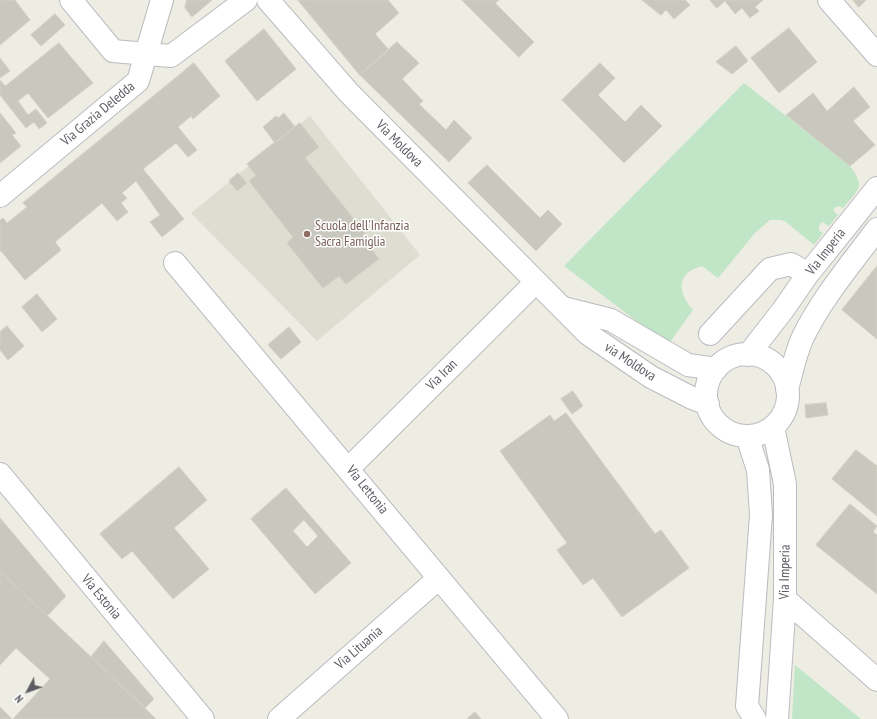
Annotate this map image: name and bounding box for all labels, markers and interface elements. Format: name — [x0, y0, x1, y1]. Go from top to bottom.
street label: Via Grazia Deledda — [58, 78, 138, 150]
street label: Via Moldova — [372, 117, 426, 171]
place label: Scuola dell'Infanzia Sacra Famiglia — [315, 218, 409, 250]
street label: Via Imperia — [803, 225, 849, 279]
marker: Scuola dell'Infanzia Sacra Famiglia — [302, 229, 312, 239]
street label: via Moldova — [601, 339, 659, 385]
street label: Via Iran — [423, 356, 461, 394]
street label: Via Lettonia — [342, 462, 392, 518]
street label: Via Imperia — [776, 544, 794, 600]
street label: Via Estonia — [77, 571, 125, 623]
street label: Via Lituania — [332, 623, 386, 673]
north arrow — [8, 671, 48, 711]
text: N — [12, 692, 26, 706]

